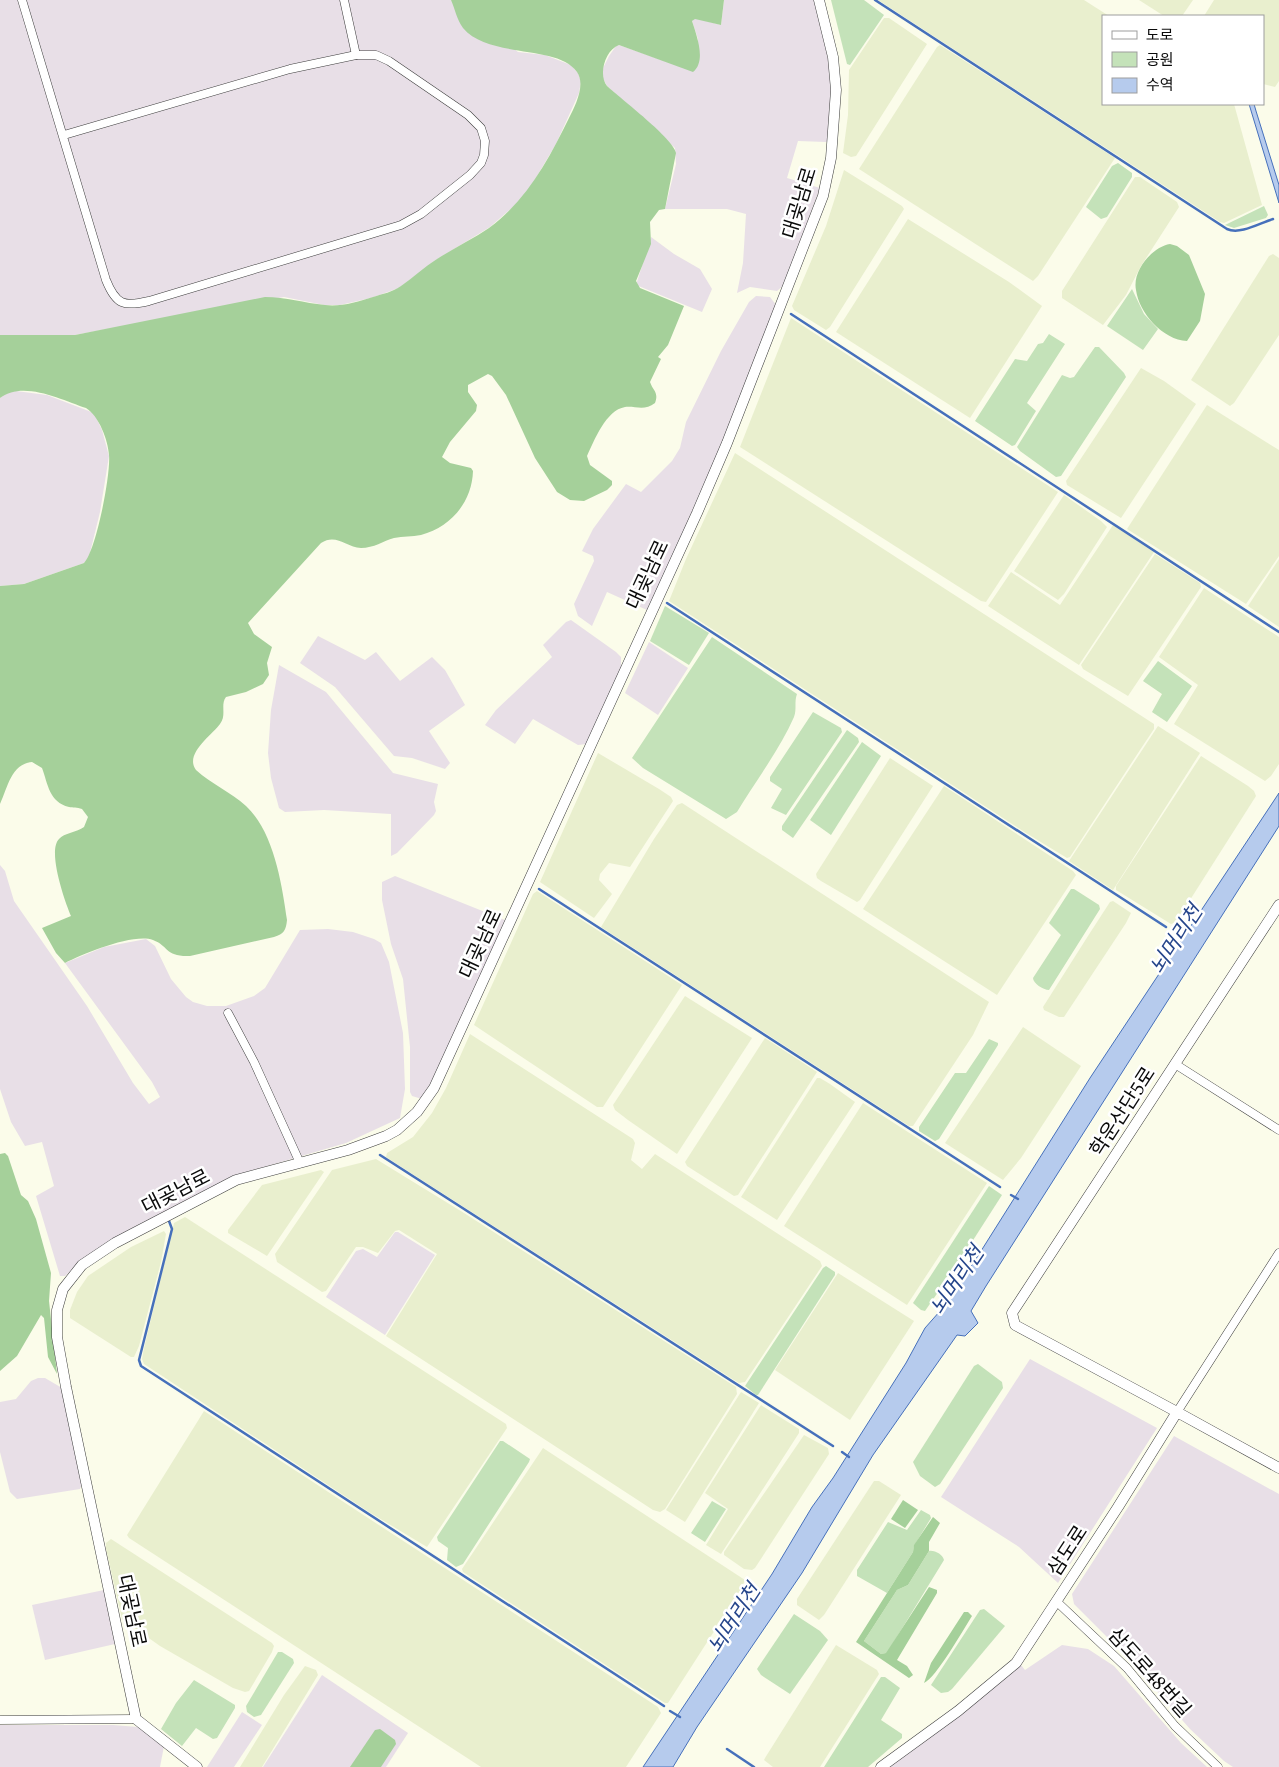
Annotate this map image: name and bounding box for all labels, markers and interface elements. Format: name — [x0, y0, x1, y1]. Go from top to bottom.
legend — [1102, 15, 1264, 105]
text: 도로 — [1146, 24, 1174, 47]
text: 공원 — [1146, 49, 1174, 72]
text: 수역 — [1146, 74, 1174, 97]
street label: 대곶남로 — [775, 163, 825, 243]
street label: 대곶남로 — [619, 535, 677, 615]
water label: 뇌머리천 — [1143, 897, 1213, 981]
street label: 대곶남로 — [452, 904, 510, 984]
street label: 학운산단5로 — [1083, 1061, 1163, 1163]
street label: 대곶남로 — [136, 1162, 216, 1222]
water label: 뇌머리천 — [923, 1238, 994, 1322]
street label: 삼도로 — [1040, 1520, 1096, 1582]
street label: 대곶남로 — [109, 1572, 153, 1650]
water label: 뇌머리천 — [701, 1576, 771, 1660]
street label: 삼도로48번길 — [1100, 1621, 1198, 1725]

